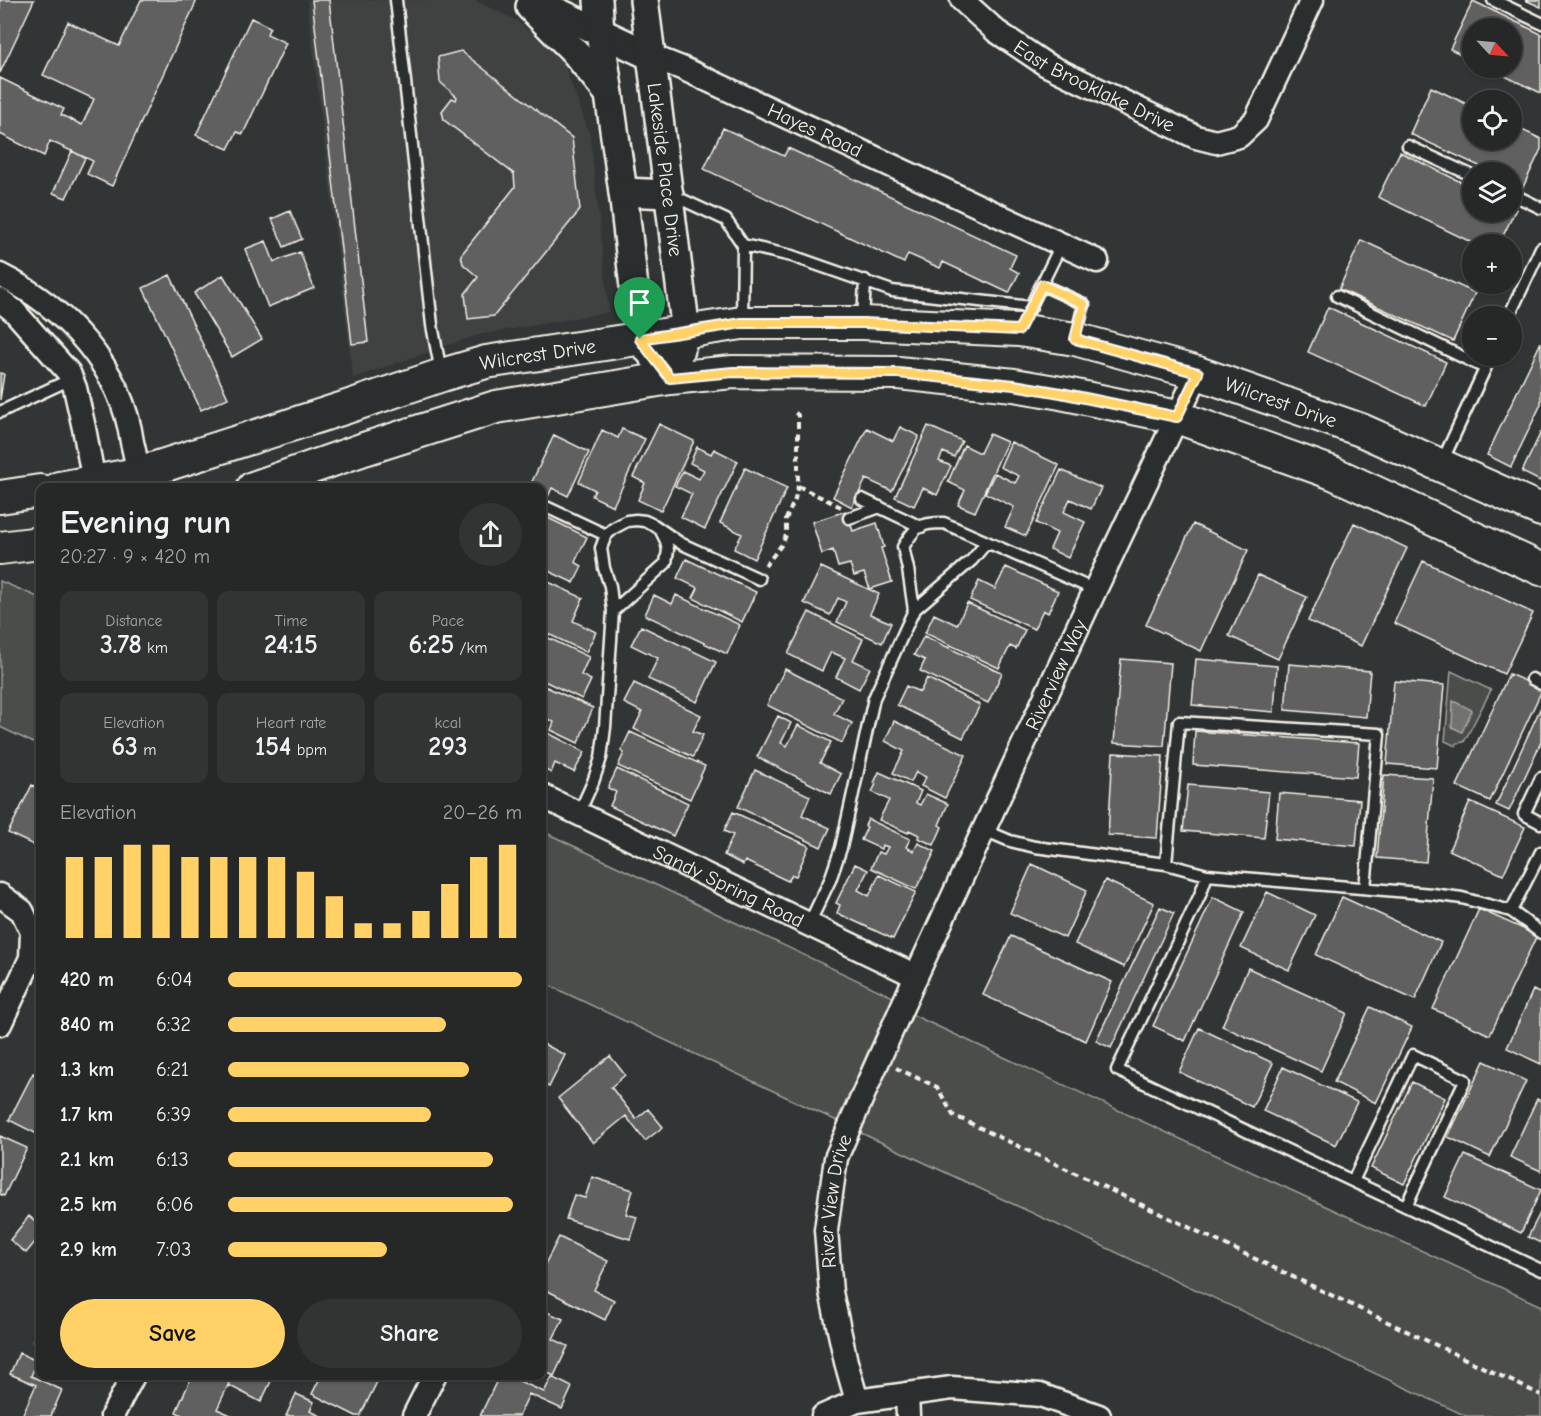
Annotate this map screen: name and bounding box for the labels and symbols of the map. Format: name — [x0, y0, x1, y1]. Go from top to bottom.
north arrow — [1462, 18, 1522, 78]
street label: East Brooklake Drive — [1009, 35, 1178, 137]
street label: Lakeside Place Drive — [643, 82, 687, 258]
street label: Hayes Road — [764, 99, 866, 162]
pin — [614, 277, 665, 339]
street label: Wilcrest Drive — [478, 334, 597, 375]
street label: Wilcrest Drive — [1221, 372, 1340, 433]
street label: Riverview Way — [1021, 616, 1092, 734]
street label: Sandy Spring Road — [649, 840, 807, 932]
street label: River View Drive — [815, 1131, 857, 1269]

